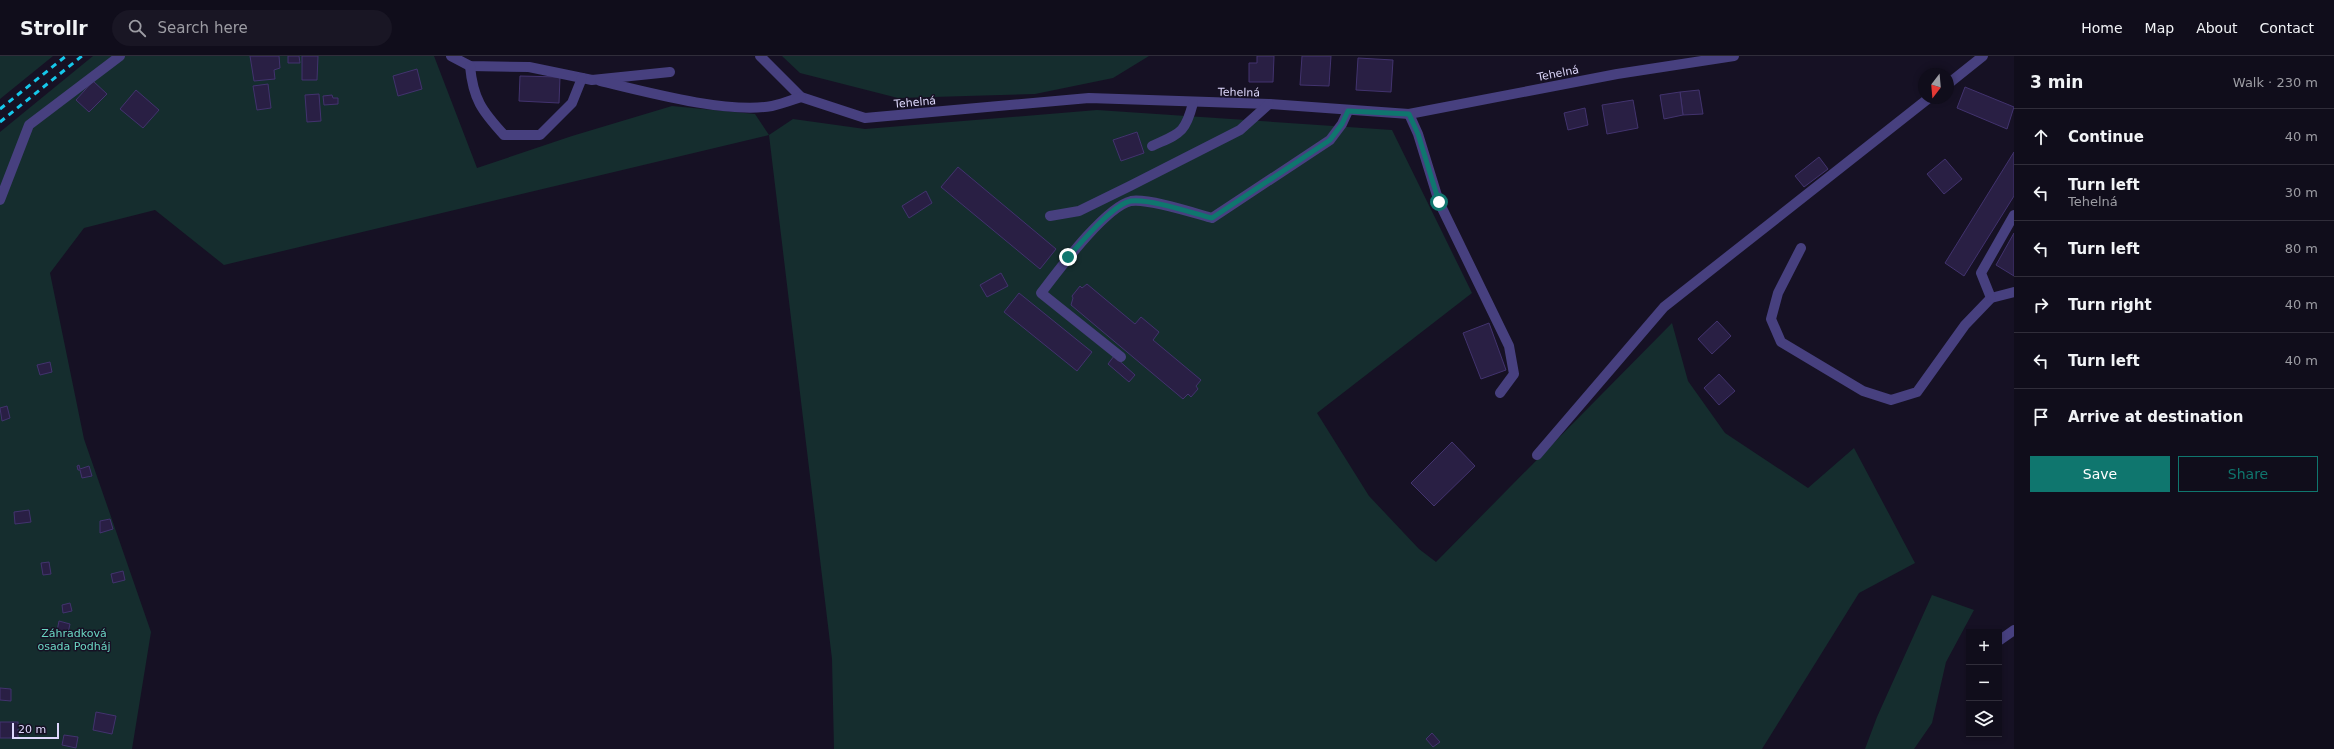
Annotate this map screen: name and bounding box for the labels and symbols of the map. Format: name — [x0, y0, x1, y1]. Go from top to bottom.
street label: Tehelná — [1535, 63, 1580, 84]
north arrow — [1918, 68, 1954, 104]
street label: Tehelná — [1217, 86, 1260, 99]
street label: Tehelná — [892, 94, 937, 111]
route start — [1430, 193, 1448, 211]
route end — [1059, 248, 1077, 266]
park label: Záhradková osada Podháj — [37, 627, 111, 653]
scale bar — [12, 721, 59, 740]

